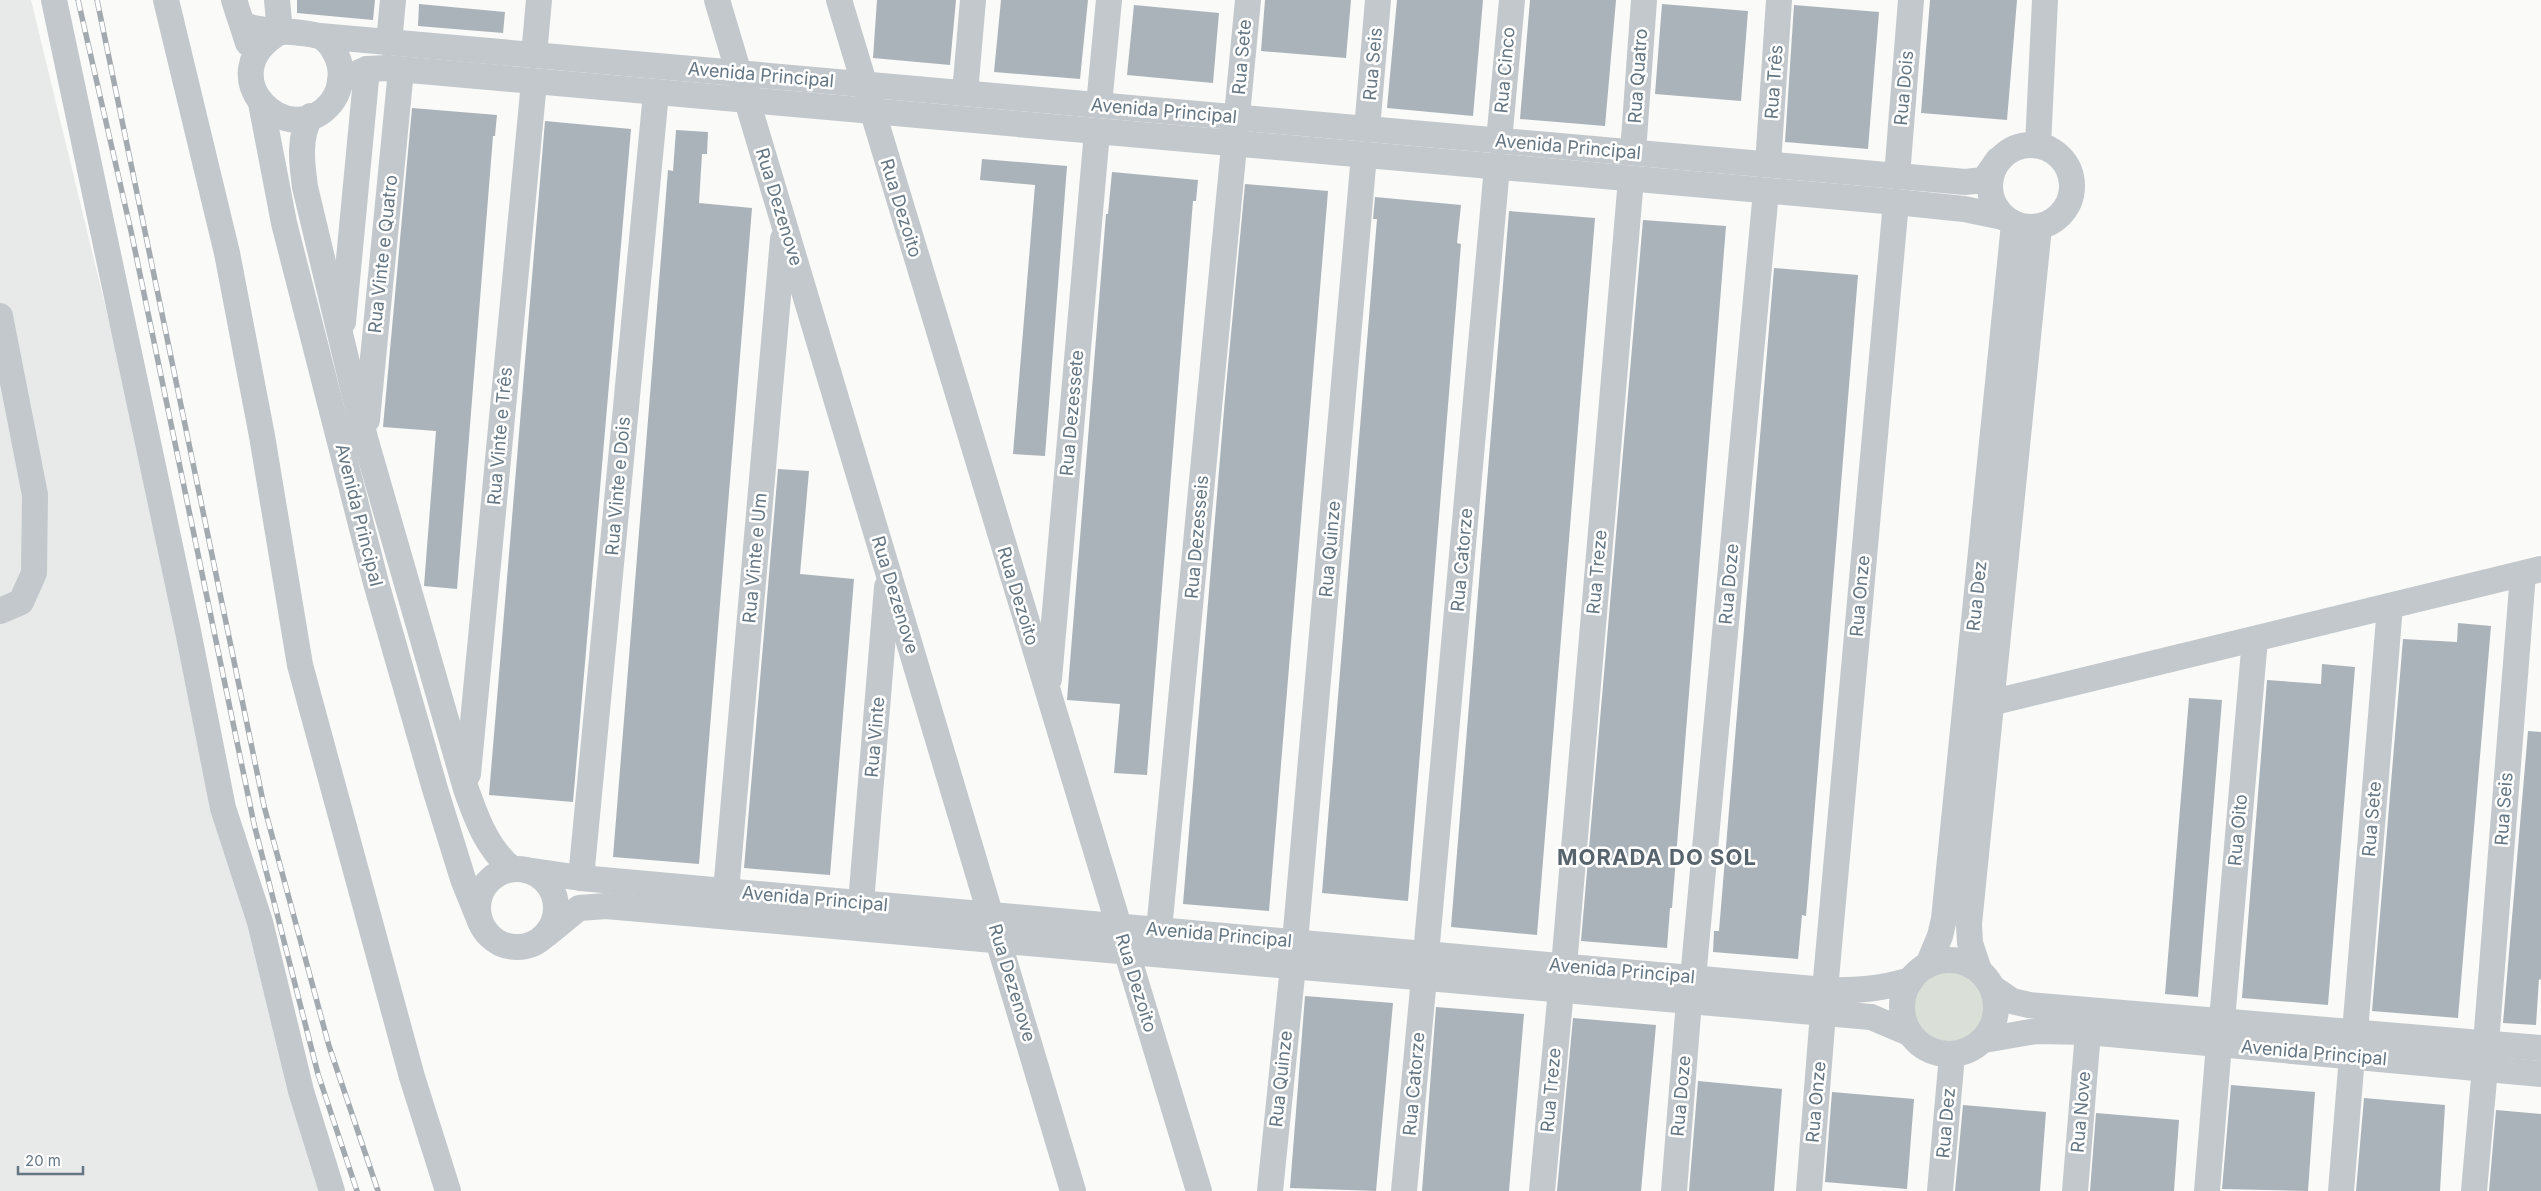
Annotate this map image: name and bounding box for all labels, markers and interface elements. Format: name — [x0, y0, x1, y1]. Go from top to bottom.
street label: Rua Sete — [1228, 18, 1255, 96]
street label: Rua Cinco — [1490, 26, 1519, 114]
street label: Rua Seis — [1359, 27, 1386, 101]
street label: Rua Quatro — [1624, 28, 1651, 124]
street label: Rua Três — [1760, 44, 1787, 120]
street label: Rua Dois — [1890, 50, 1917, 126]
street label: Avenida Principal — [687, 58, 835, 91]
street label: Avenida Principal — [1090, 94, 1238, 127]
street label: Avenida Principal — [1494, 130, 1642, 163]
street label: Rua Dezenove — [752, 145, 807, 268]
street label: Rua Dezoito — [877, 156, 926, 260]
street label: Rua Vinte e Quatro — [364, 174, 401, 334]
street label: Rua Dezessete — [1056, 349, 1087, 477]
street label: Rua Vinte e Três — [483, 366, 516, 506]
street label: Rua Vinte e Dois — [601, 416, 634, 556]
street label: Avenida Principal — [332, 441, 387, 588]
street label: Rua Dezesseis — [1181, 474, 1212, 600]
street label: Rua Vinte e Um — [738, 492, 771, 624]
street label: Rua Quinze — [1315, 500, 1344, 598]
street label: Rua Catorze — [1447, 507, 1476, 613]
street label: Rua Treze — [1582, 529, 1611, 615]
street label: Rua Dezenove — [868, 533, 923, 656]
street label: Rua Doze — [1715, 543, 1742, 625]
street label: Rua Dezoito — [994, 544, 1043, 648]
street label: Rua Onze — [1845, 554, 1874, 638]
street label: Rua Dez — [1962, 560, 1991, 632]
street label: Rua Vinte — [861, 696, 888, 778]
street label: Rua Seis — [2490, 772, 2517, 846]
street label: Rua Sete — [2358, 780, 2385, 858]
street label: Rua Oito — [2224, 793, 2251, 867]
district label: MORADA DO SOL — [1557, 844, 1757, 870]
street label: Avenida Principal — [741, 882, 889, 915]
street label: Avenida Principal — [1145, 918, 1293, 951]
street label: Rua Dezenove — [985, 921, 1040, 1044]
street label: Rua Dezoito — [1112, 931, 1161, 1035]
street label: Avenida Principal — [1548, 954, 1696, 987]
street label: Rua Quinze — [1265, 1030, 1296, 1128]
street label: Rua Catorze — [1399, 1031, 1428, 1137]
street label: Avenida Principal — [2240, 1036, 2388, 1069]
street label: Rua Treze — [1536, 1047, 1565, 1133]
street label: Rua Doze — [1667, 1055, 1694, 1137]
street label: Rua Onze — [1801, 1060, 1830, 1144]
street label: Rua Nove — [2066, 1070, 2095, 1154]
street label: Rua Dez — [1932, 1087, 1959, 1159]
scale bar — [18, 1144, 82, 1176]
text: 20 m — [25, 1151, 61, 1170]

